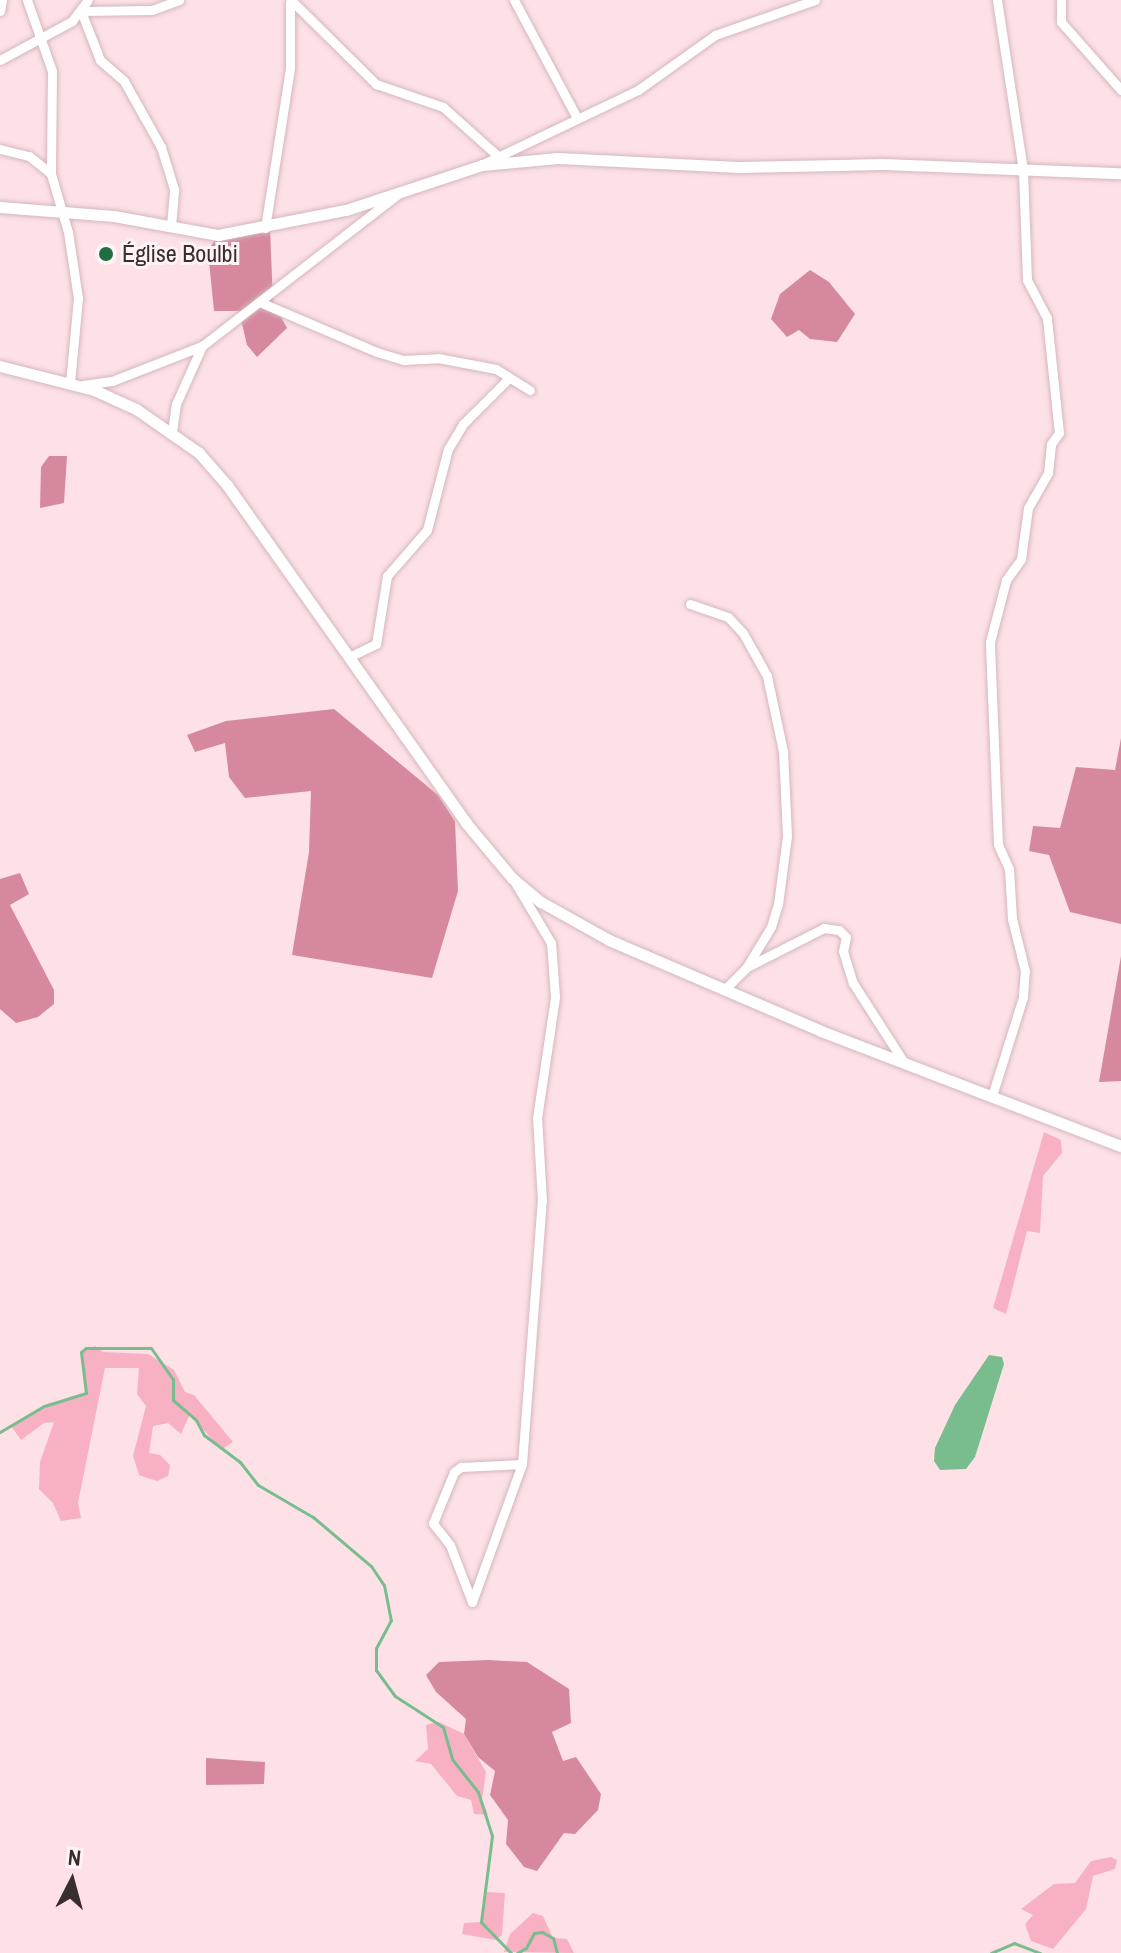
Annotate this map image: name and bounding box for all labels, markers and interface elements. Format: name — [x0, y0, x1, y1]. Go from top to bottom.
place label: Église Boulbi — [122, 240, 238, 268]
marker: Église Boulbi — [97, 245, 115, 263]
north arrow — [32, 1841, 112, 1921]
text: N — [66, 1842, 83, 1873]

